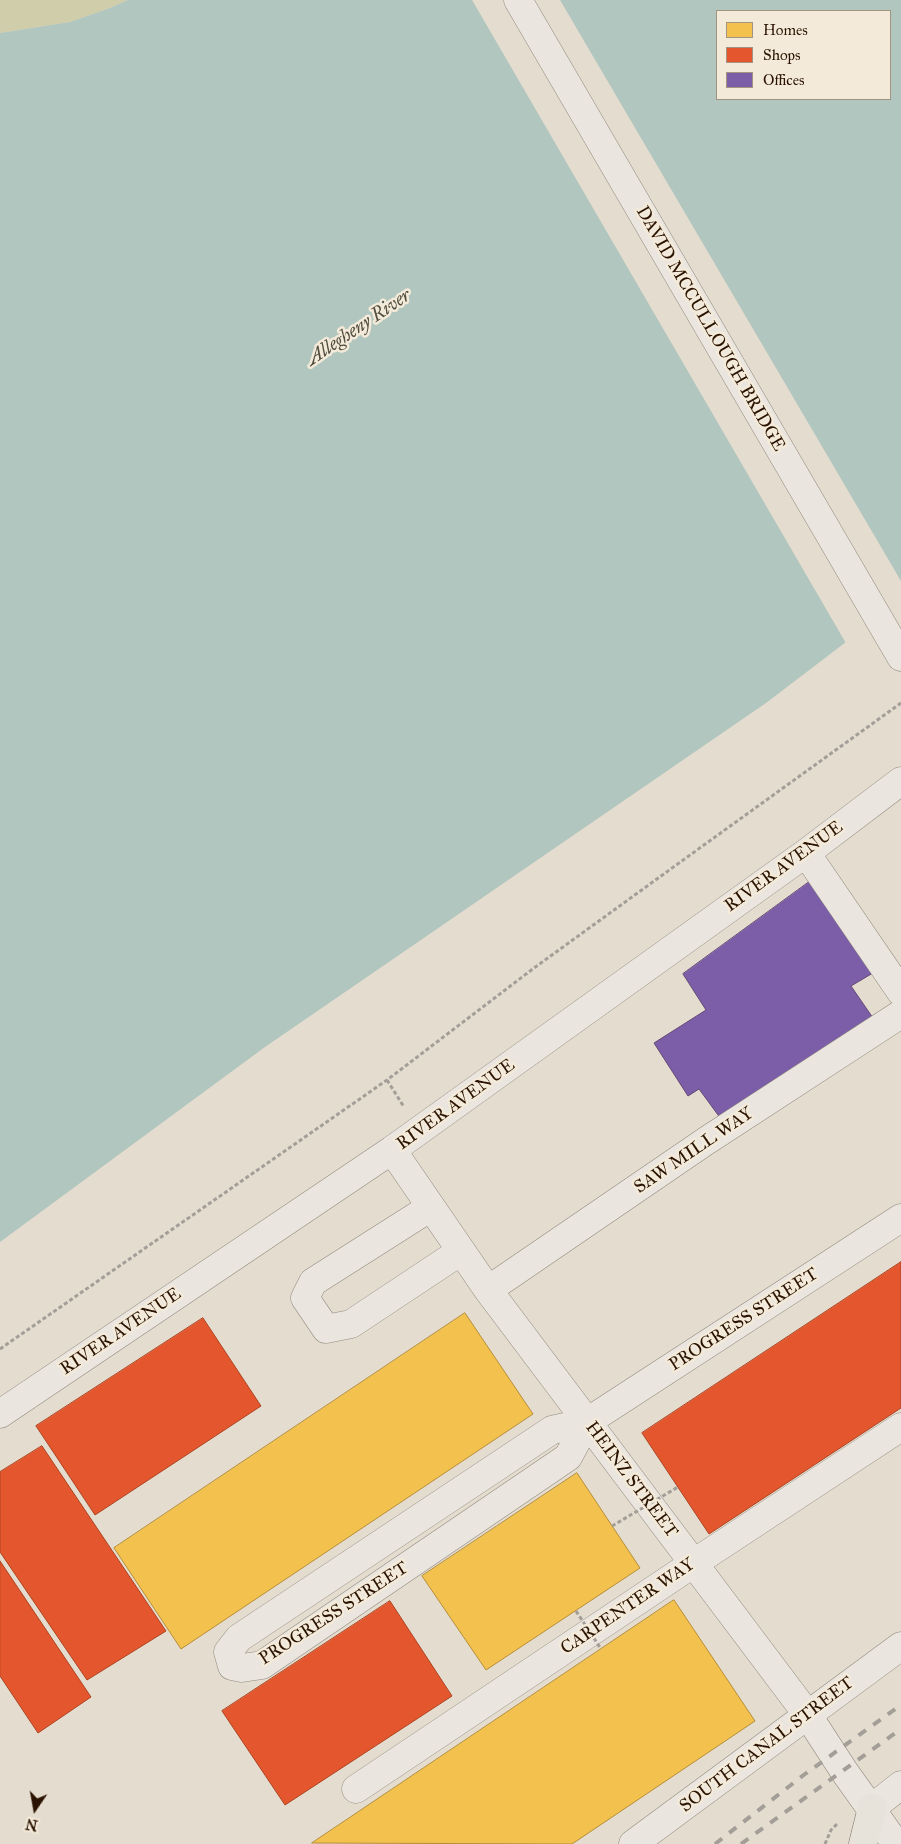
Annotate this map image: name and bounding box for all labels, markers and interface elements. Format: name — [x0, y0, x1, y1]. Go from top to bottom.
legend — [716, 10, 891, 100]
text: Homes — [763, 21, 808, 39]
text: Shops — [763, 46, 801, 64]
text: Offices — [763, 71, 804, 89]
street label: DAVID MCCULLOUGH BRIDGE — [631, 203, 789, 455]
water label: Allegheny River — [302, 285, 416, 371]
street label: RIVER AVENUE — [721, 817, 847, 917]
street label: RIVER AVENUE — [393, 1055, 519, 1155]
street label: SAW MILL WAY — [630, 1103, 758, 1199]
street label: PROGRESS STREET — [666, 1264, 822, 1376]
street label: RIVER AVENUE — [57, 1284, 185, 1380]
street label: HEINZ STREET — [580, 1418, 682, 1542]
street label: CARPENTER WAY — [557, 1554, 699, 1660]
street label: PROGRESS STREET — [256, 1558, 412, 1670]
street label: SOUTH CANAL STREET — [676, 1673, 858, 1817]
north arrow — [10, 1784, 60, 1834]
text: N — [24, 1815, 39, 1834]

